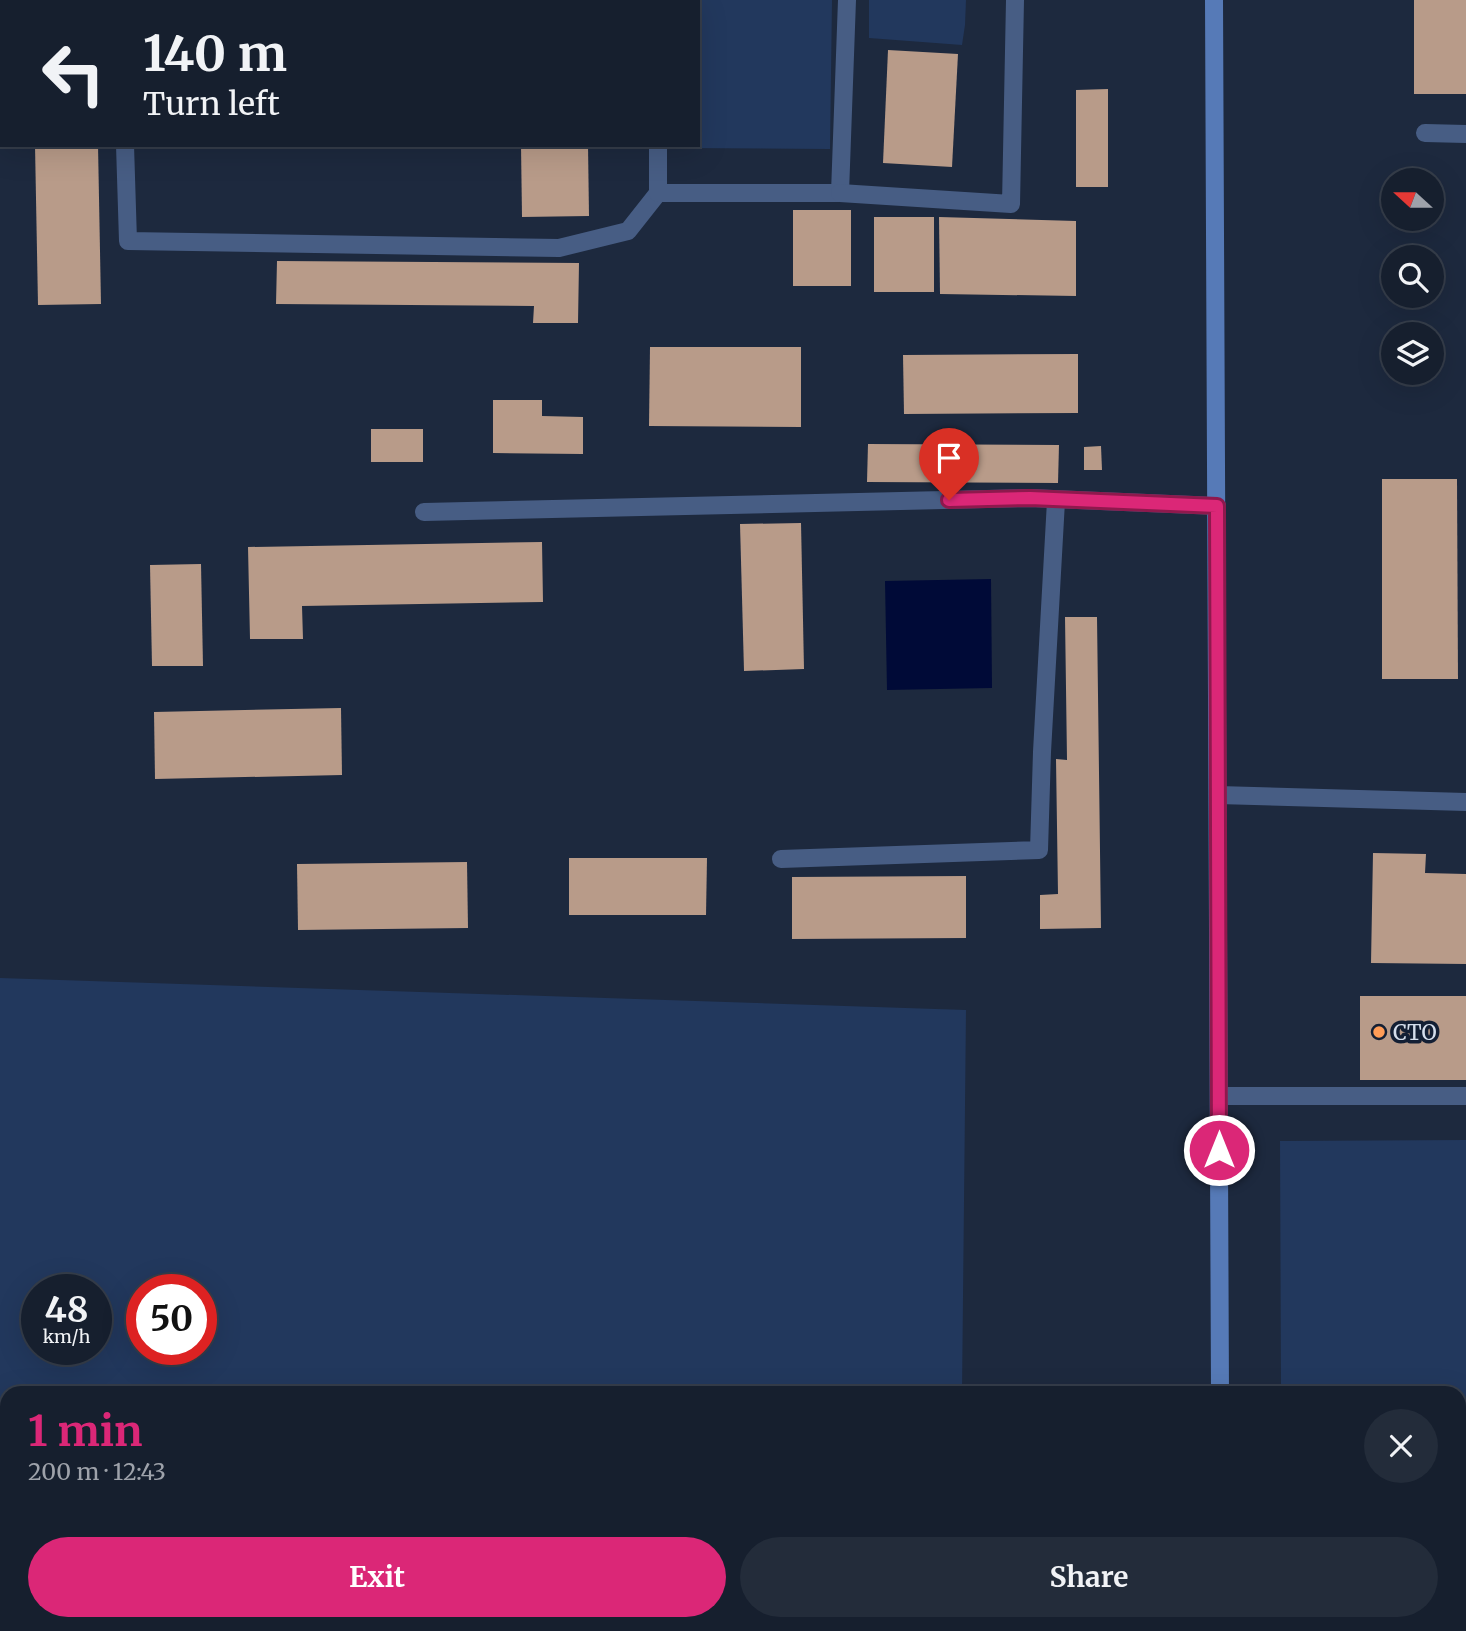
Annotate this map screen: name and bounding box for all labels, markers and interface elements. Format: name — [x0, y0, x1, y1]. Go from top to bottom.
text: 140 m — [143, 23, 287, 84]
icon: left — [28, 28, 119, 119]
text: Turn left — [143, 84, 280, 124]
north arrow — [1381, 168, 1444, 231]
map controls — [1381, 168, 1444, 385]
button: search — [1381, 245, 1444, 308]
button: layers — [1381, 322, 1444, 385]
pin — [919, 428, 979, 500]
icon: arrive — [930, 439, 968, 477]
place label: СТО — [1393, 1019, 1437, 1046]
marker: СТО — [1371, 1024, 1387, 1040]
position arrow — [1182, 1113, 1256, 1187]
speed limit sign: 50 — [126, 1274, 217, 1365]
text: 48 — [45, 1288, 88, 1332]
text: km/h — [43, 1325, 90, 1348]
text: 1 min — [28, 1405, 142, 1457]
button: close — [1364, 1409, 1438, 1483]
text: 200 m · 12:43 — [28, 1457, 166, 1486]
button: Exit — [28, 1537, 726, 1617]
button: Share — [740, 1537, 1438, 1617]

